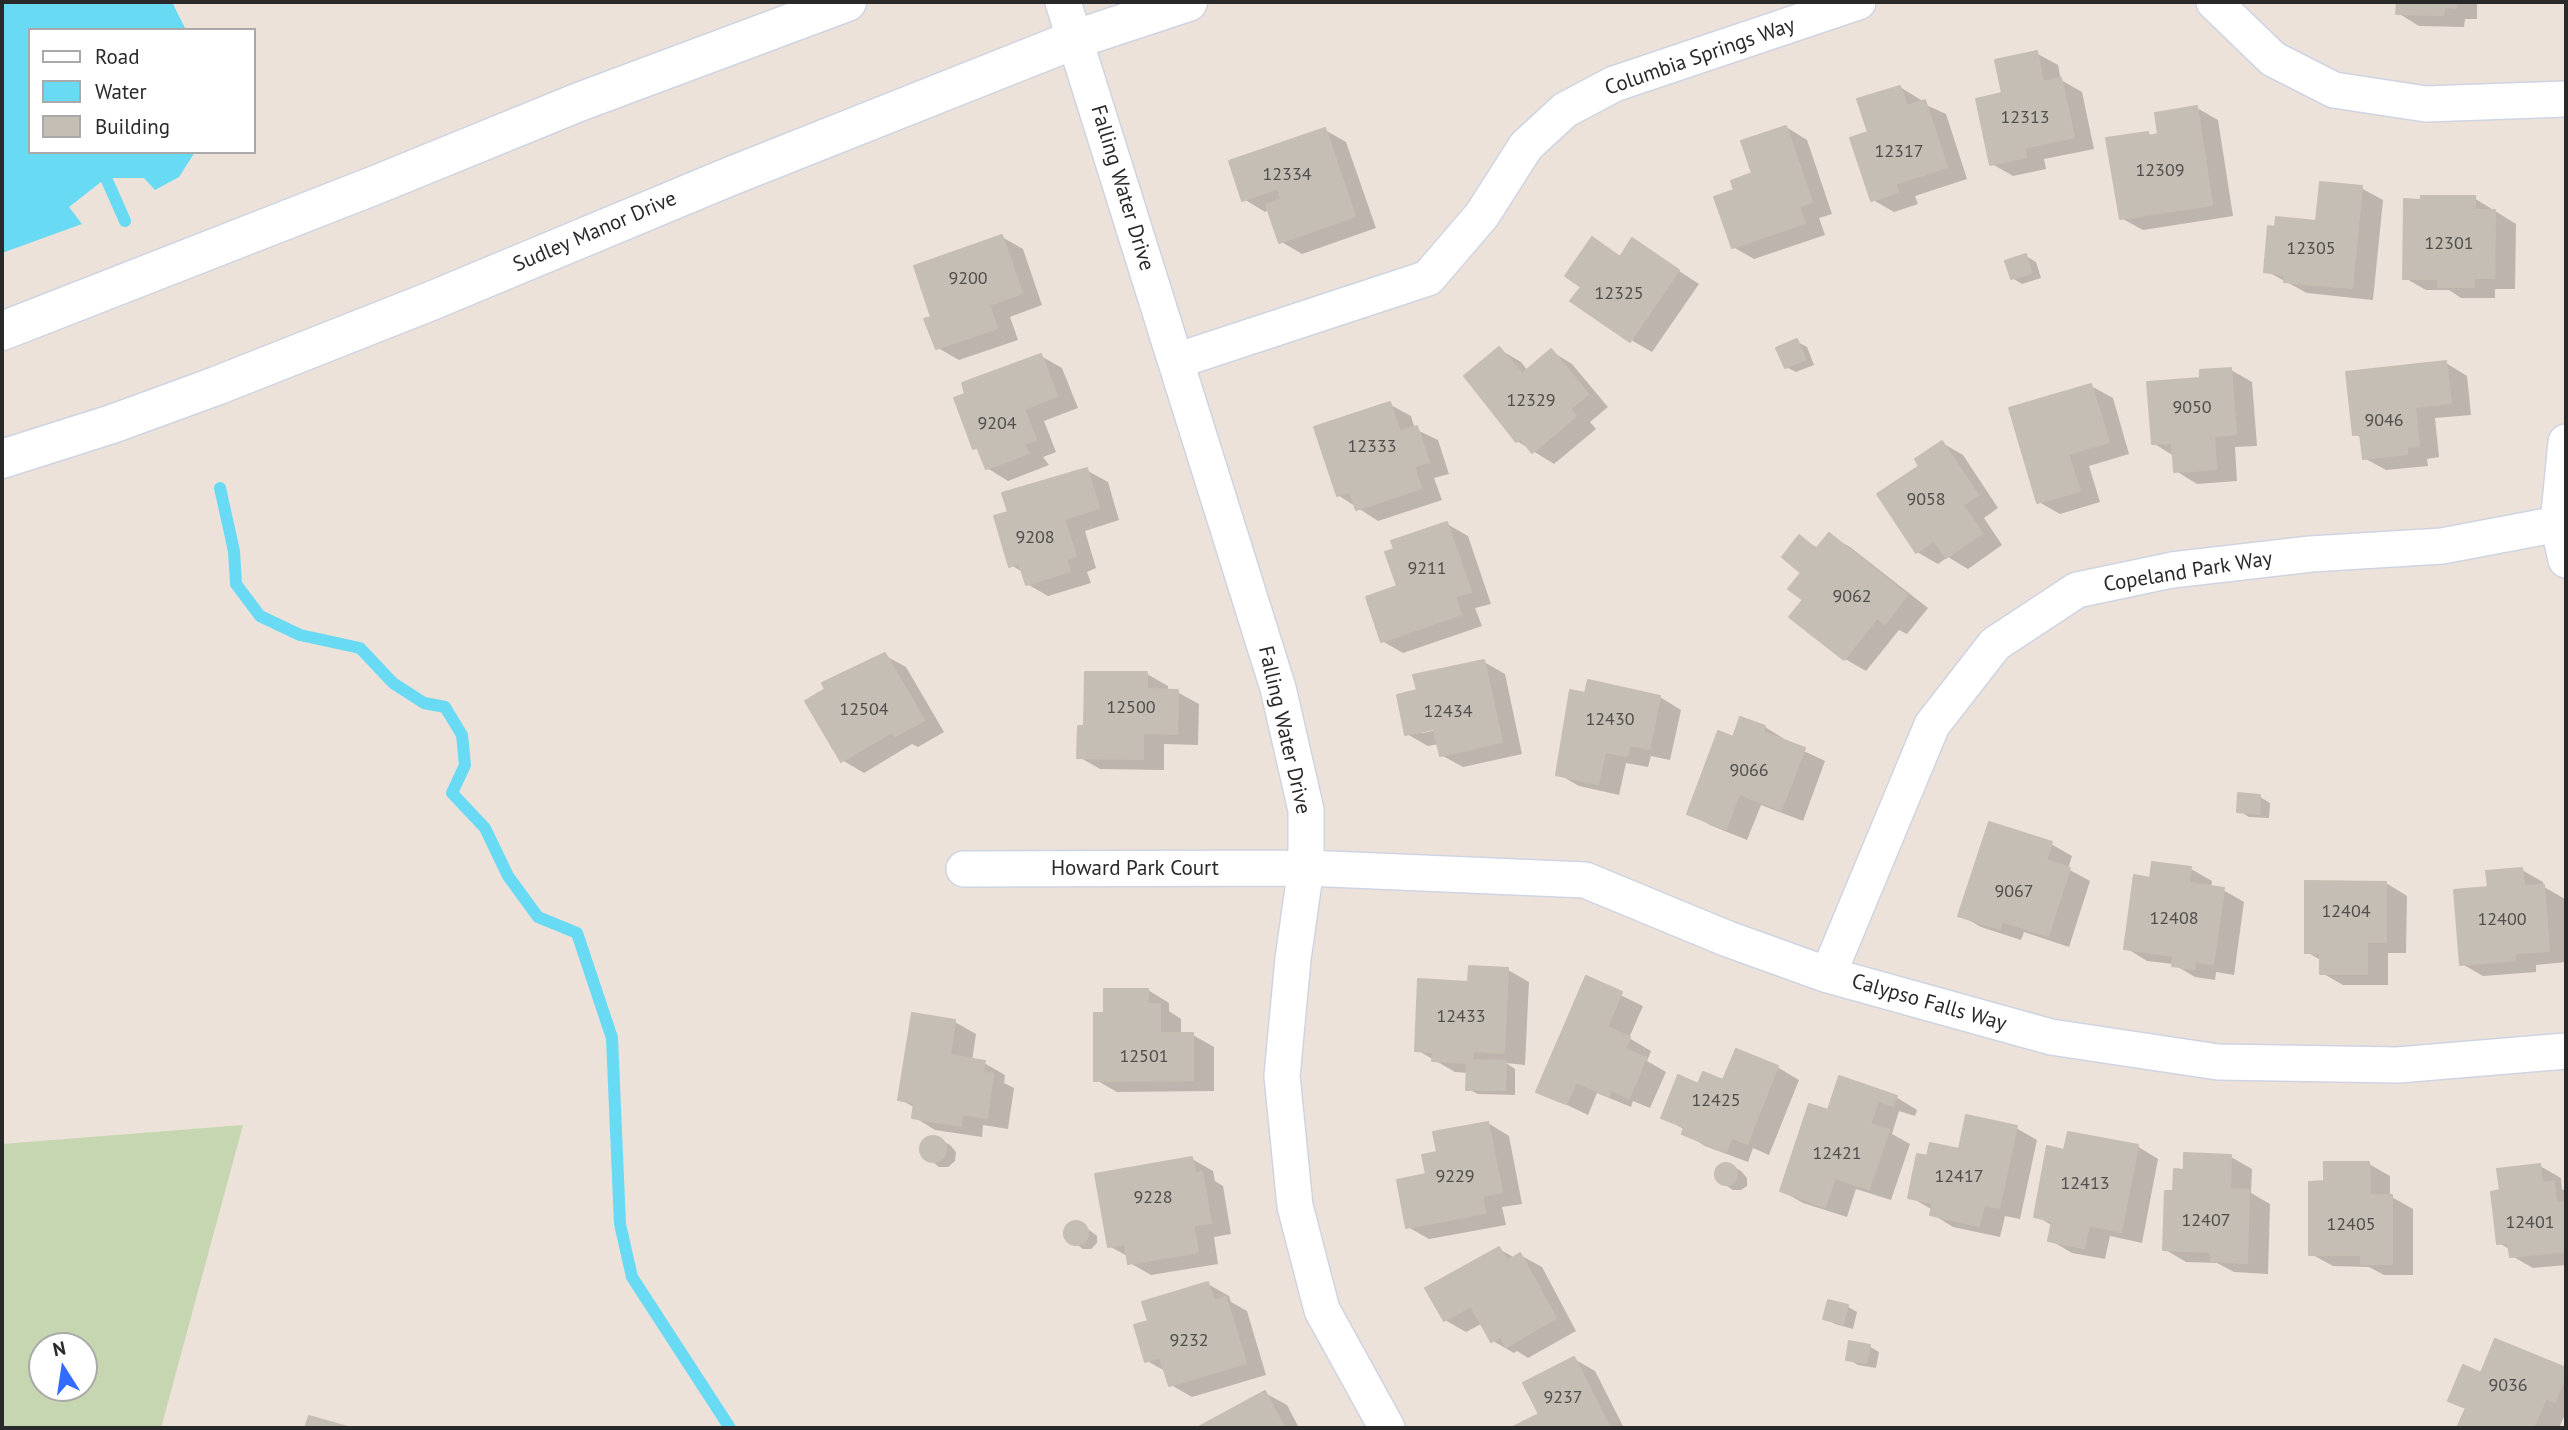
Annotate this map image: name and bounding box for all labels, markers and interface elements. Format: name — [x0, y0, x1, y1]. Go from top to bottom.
street label: Columbia Springs Way — [1602, 13, 1798, 101]
legend — [28, 28, 256, 154]
text: Road — [95, 43, 139, 70]
text: Water — [95, 78, 147, 105]
street label: Falling Water Drive — [1085, 102, 1159, 274]
house number: 12313 — [2000, 107, 2050, 129]
text: Building — [95, 113, 170, 140]
house number: 12317 — [1874, 141, 1924, 163]
house number: 12309 — [2135, 160, 2185, 182]
house number: 12334 — [1262, 164, 1312, 186]
street label: Sudley Manor Drive — [509, 186, 681, 278]
house number: 12301 — [2424, 233, 2474, 255]
house number: 12305 — [2286, 238, 2336, 260]
house number: 9200 — [948, 268, 988, 290]
house number: 12325 — [1594, 283, 1644, 305]
house number: 12329 — [1506, 390, 1556, 412]
house number: 9050 — [2172, 397, 2212, 419]
house number: 9046 — [2364, 410, 2404, 432]
house number: 9204 — [977, 413, 1017, 435]
house number: 12333 — [1347, 436, 1397, 458]
house number: 9058 — [1906, 489, 1946, 511]
house number: 9208 — [1015, 527, 1055, 549]
street label: Copeland Park Way — [2102, 546, 2274, 598]
house number: 9211 — [1407, 558, 1447, 580]
house number: 9062 — [1832, 586, 1872, 608]
street label: Falling Water Drive — [1252, 643, 1316, 817]
house number: 12500 — [1106, 697, 1156, 719]
house number: 12504 — [839, 699, 889, 721]
house number: 12434 — [1423, 701, 1473, 723]
house number: 12430 — [1585, 709, 1635, 731]
house number: 9066 — [1729, 760, 1769, 782]
street label: Howard Park Court — [1051, 856, 1219, 882]
house number: 9067 — [1994, 881, 2034, 903]
house number: 12404 — [2321, 901, 2371, 923]
house number: 12408 — [2149, 908, 2199, 930]
house number: 12400 — [2477, 909, 2527, 931]
street label: Calypso Falls Way — [1849, 969, 2009, 1037]
house number: 12433 — [1436, 1006, 1486, 1028]
house number: 12501 — [1119, 1046, 1169, 1068]
house number: 12425 — [1691, 1090, 1741, 1112]
house number: 12421 — [1812, 1143, 1862, 1165]
house number: 9229 — [1435, 1166, 1475, 1188]
house number: 12417 — [1934, 1166, 1984, 1188]
house number: 12413 — [2060, 1173, 2110, 1195]
house number: 9228 — [1133, 1187, 1173, 1209]
house number: 12407 — [2181, 1210, 2231, 1232]
house number: 12401 — [2505, 1212, 2555, 1234]
house number: 12405 — [2326, 1214, 2376, 1236]
house number: 9232 — [1169, 1330, 1209, 1352]
north arrow — [28, 1332, 98, 1402]
text: N — [50, 1335, 68, 1361]
house number: 9036 — [2488, 1375, 2528, 1397]
house number: 9237 — [1543, 1387, 1583, 1409]

